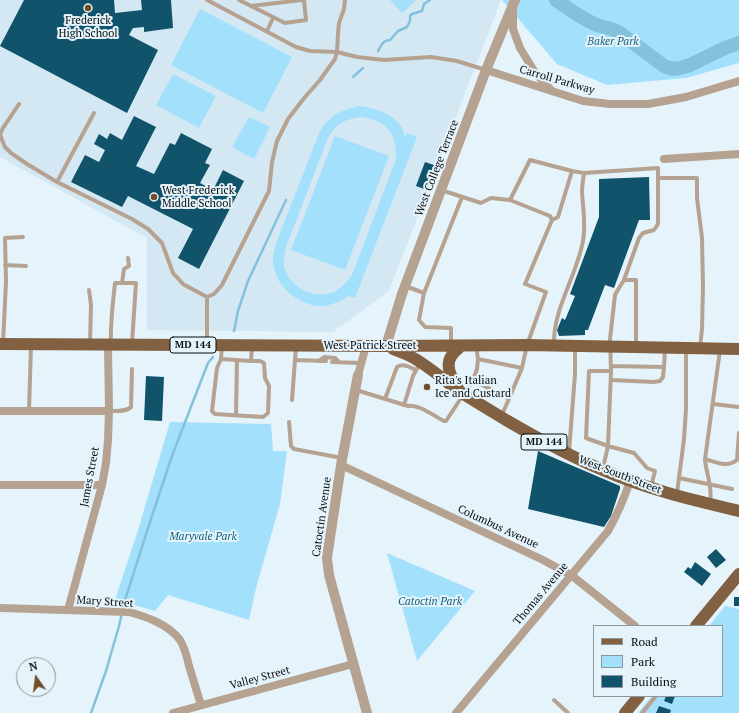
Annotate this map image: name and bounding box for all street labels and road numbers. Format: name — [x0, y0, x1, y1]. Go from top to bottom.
street label: Carroll Parkway — [518, 63, 596, 97]
street label: West College Terrace — [413, 118, 461, 218]
road number: MD 144 — [170, 337, 216, 353]
street label: West Patrick Street — [323, 339, 417, 353]
road number: MD 144 — [521, 434, 567, 450]
street label: James Street — [78, 446, 102, 508]
street label: West South Street — [577, 453, 663, 497]
street label: Catoctin Avenue — [310, 476, 334, 558]
street label: Columbus Avenue — [455, 502, 541, 552]
street label: Thomas Avenue — [511, 560, 571, 628]
street label: Mary Street — [76, 593, 134, 611]
street label: Valley Street — [228, 664, 292, 692]

